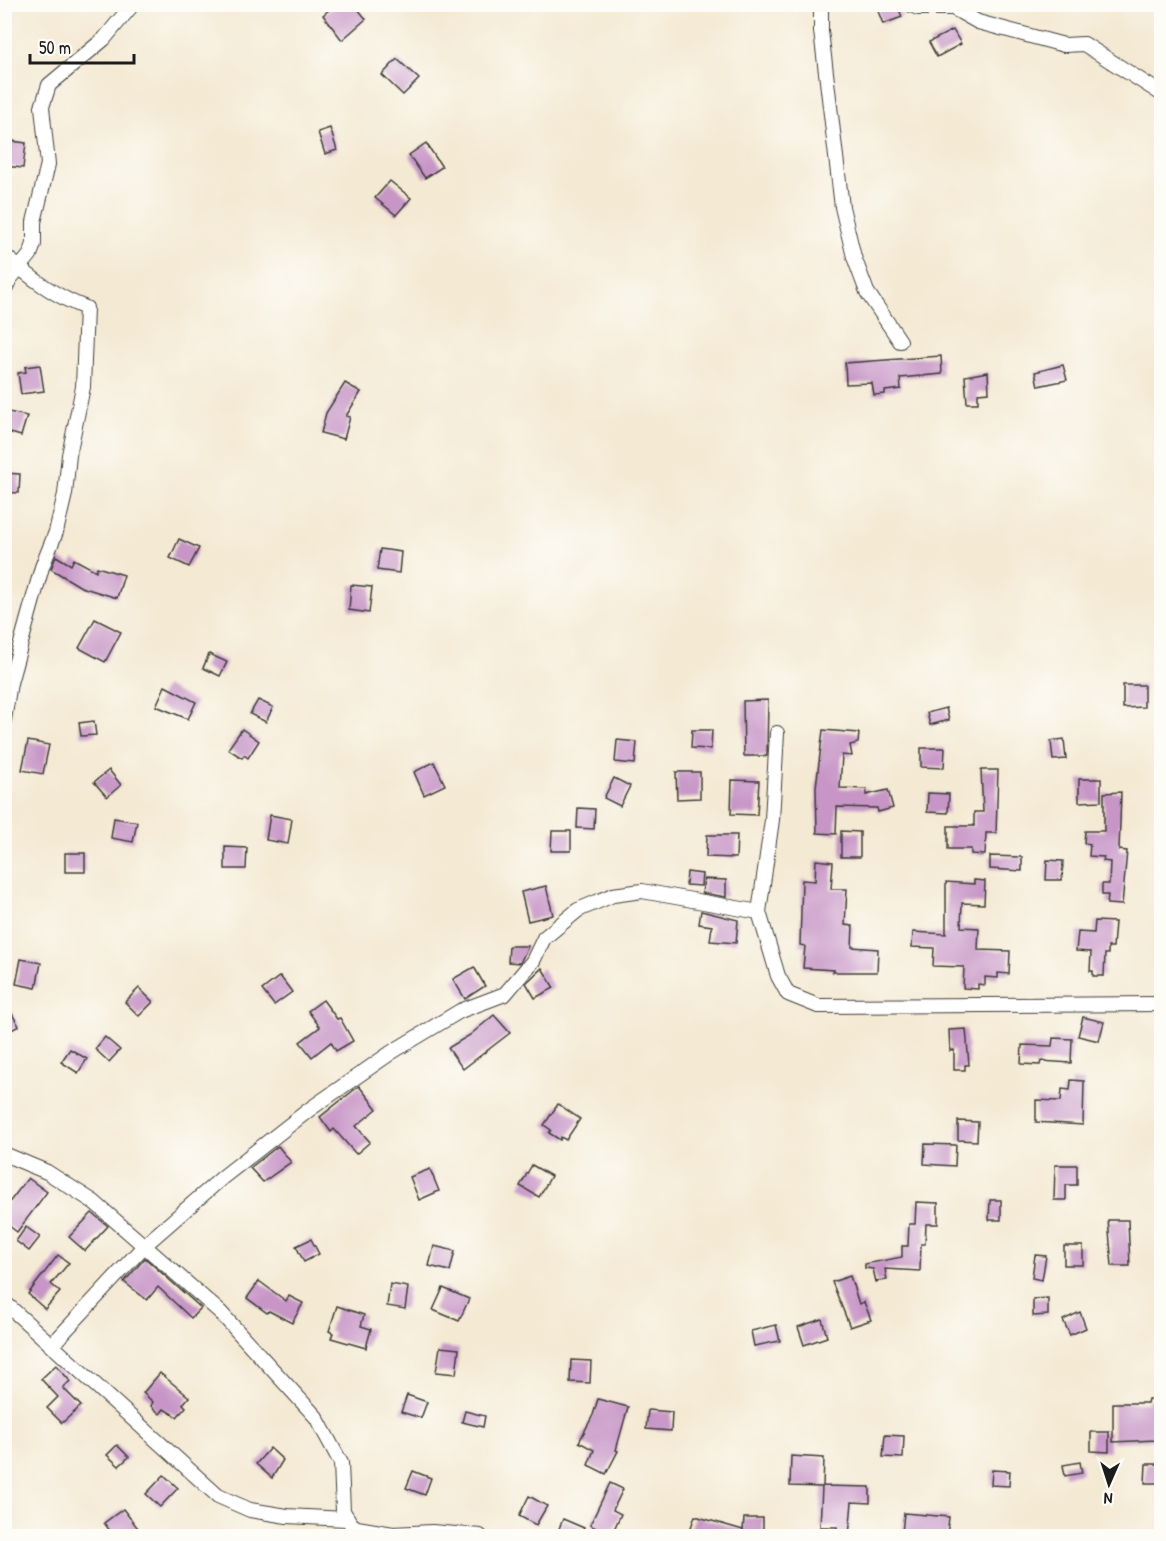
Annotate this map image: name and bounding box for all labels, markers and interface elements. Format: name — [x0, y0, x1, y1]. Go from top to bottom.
scale bar — [30, 27, 134, 65]
text: 50 m — [39, 35, 71, 60]
north arrow — [1079, 1454, 1139, 1514]
text: N — [1103, 1488, 1113, 1510]

